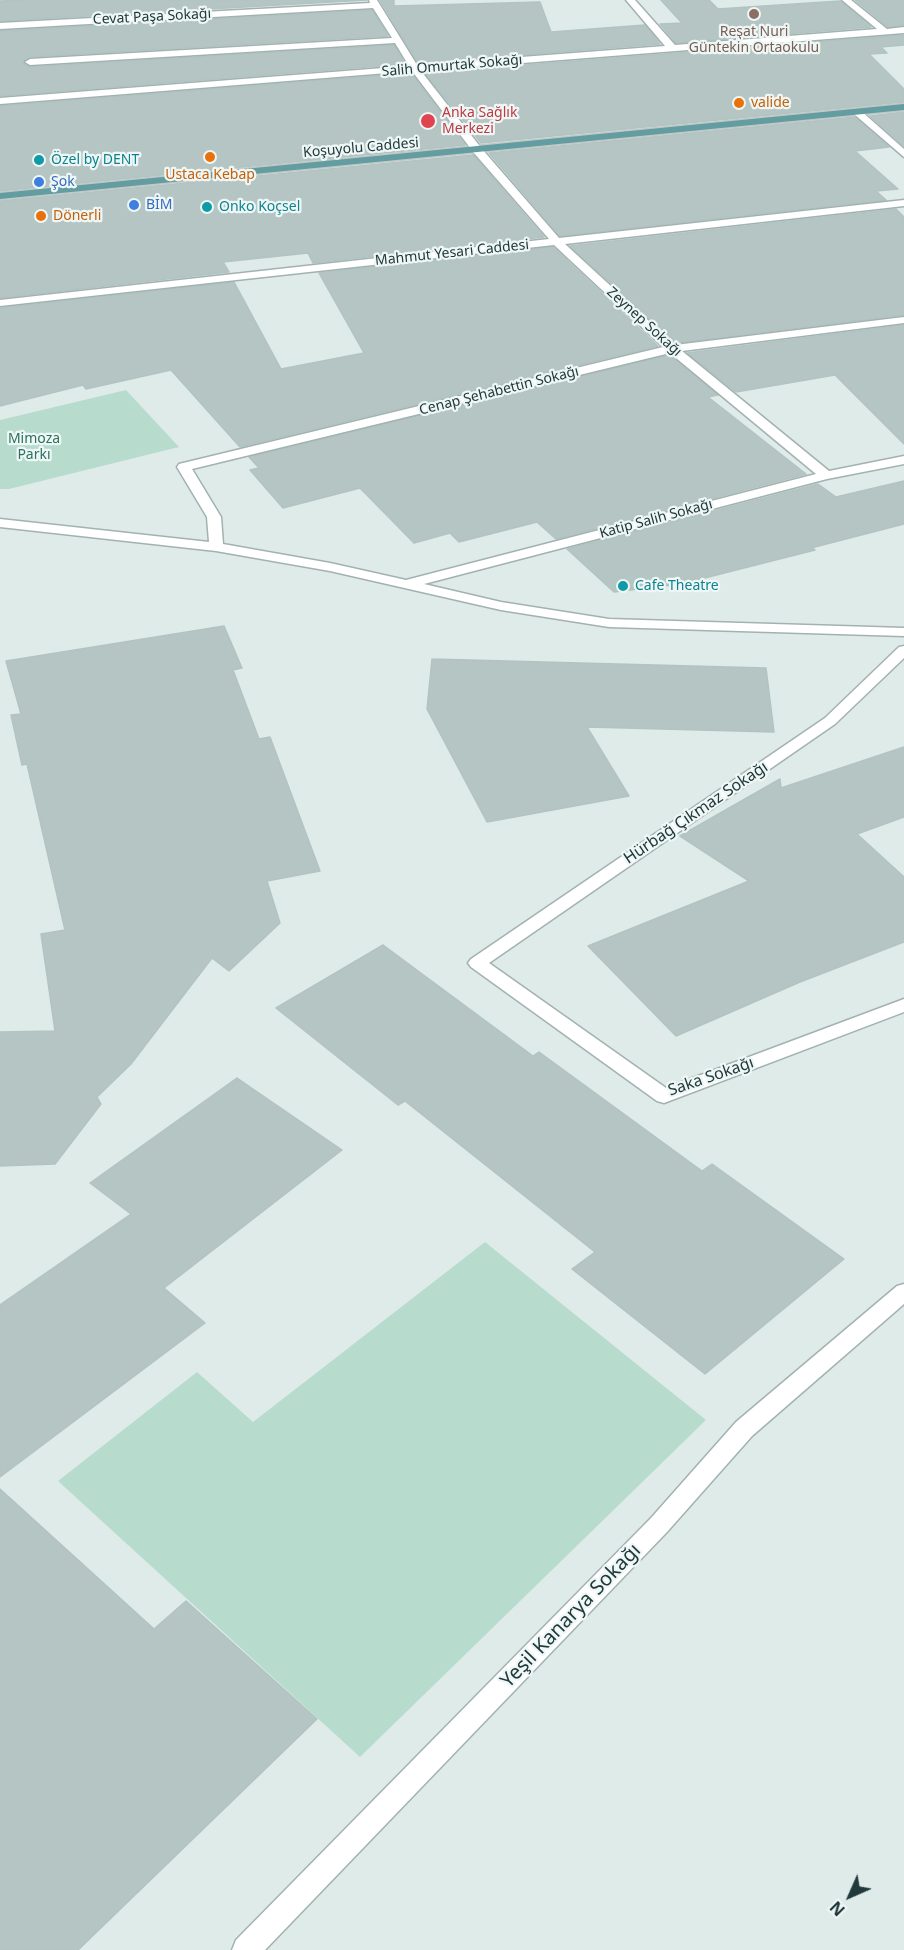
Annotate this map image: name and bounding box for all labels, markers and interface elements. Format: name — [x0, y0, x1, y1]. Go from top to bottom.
street label: Cevat Paşa Sokağı — [92, 6, 212, 28]
marker: Reşat Nuri Güntekin Ortaokulu — [747, 7, 761, 21]
place label: Reşat Nuri Güntekin Ortaokulu — [689, 24, 819, 56]
street label: Salih Omurtak Sokağı — [381, 51, 523, 81]
place label: valide — [751, 95, 790, 111]
marker: valide — [732, 96, 746, 110]
place label: Anka Sağlık Merkezi — [442, 105, 517, 138]
marker: Anka Sağlık Merkezi — [419, 112, 437, 130]
street label: Koşuyolu Caddesi — [302, 135, 420, 161]
marker: Ustaca Kebap — [203, 150, 217, 164]
place label: Özel by DENT — [51, 152, 139, 168]
marker: Özel by DENT — [32, 153, 46, 167]
place label: Ustaca Kebap — [165, 167, 255, 183]
place label: Şok — [51, 174, 75, 190]
marker: Şok — [32, 175, 46, 189]
place label: BİM — [146, 197, 173, 213]
marker: BİM — [127, 198, 141, 212]
place label: Onko Koçsel — [219, 199, 300, 215]
marker: Onko Koçsel — [200, 200, 214, 214]
place label: Dönerli — [53, 208, 101, 224]
marker: Dönerli — [34, 209, 48, 223]
street label: Mahmut Yesari Caddesi — [374, 237, 530, 269]
street label: Zeynep Sokağı — [603, 284, 685, 360]
street label: Cenap Şehabettin Sokağı — [417, 363, 581, 419]
park label: Mimoza Parkı — [8, 431, 60, 464]
street label: Katip Salih Sokağı — [598, 496, 714, 542]
place label: Cafe Theatre — [635, 578, 719, 594]
marker: Cafe Theatre — [616, 579, 630, 593]
street label: Hürbağ Çıkmaz Sokağı — [620, 758, 772, 868]
street label: Saka Sokağı — [666, 1053, 756, 1101]
street label: Yeşil Kanarya Sokağı — [496, 1539, 646, 1693]
north arrow — [820, 1866, 880, 1926]
text: N — [825, 1896, 850, 1921]

